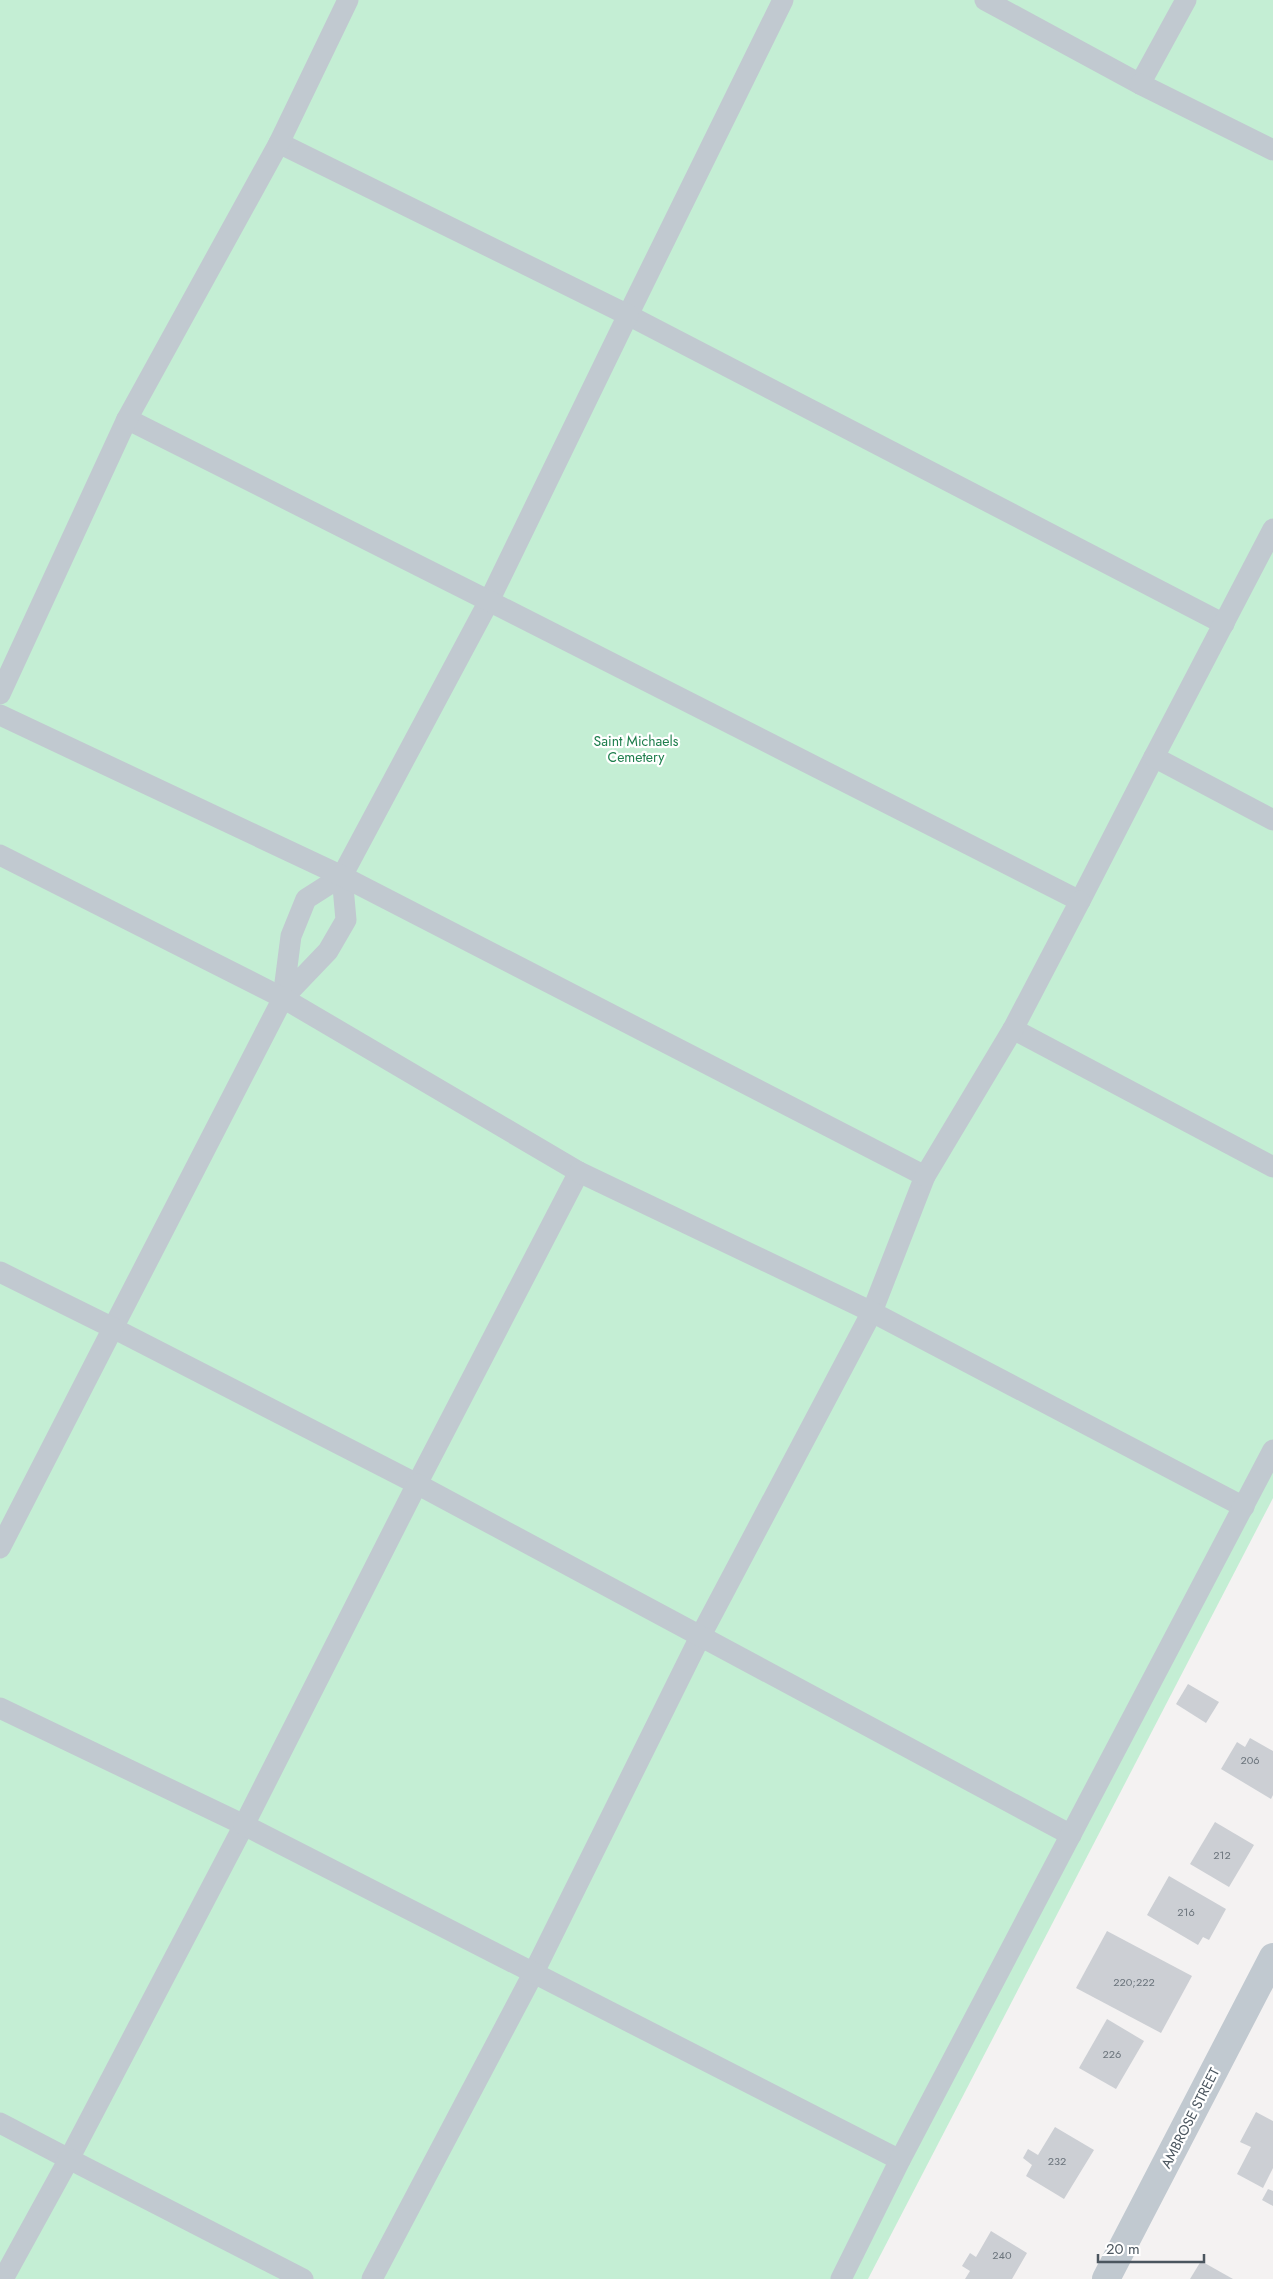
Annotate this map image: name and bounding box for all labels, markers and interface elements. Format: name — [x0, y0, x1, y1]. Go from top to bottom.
park label: Saint Michaels Cemetery — [594, 731, 679, 767]
house number: 206 — [1240, 1752, 1260, 1768]
house number: 212 — [1213, 1847, 1231, 1863]
house number: 216 — [1177, 1904, 1195, 1920]
house number: 220;222 — [1113, 1974, 1155, 1990]
house number: 226 — [1103, 2046, 1121, 2062]
street label: AMBROSE STREET — [1156, 2064, 1224, 2172]
house number: 232 — [1048, 2153, 1066, 2169]
scale bar — [1098, 2232, 1204, 2264]
text: 20 m — [1106, 2238, 1140, 2260]
house number: 240 — [992, 2247, 1012, 2263]

